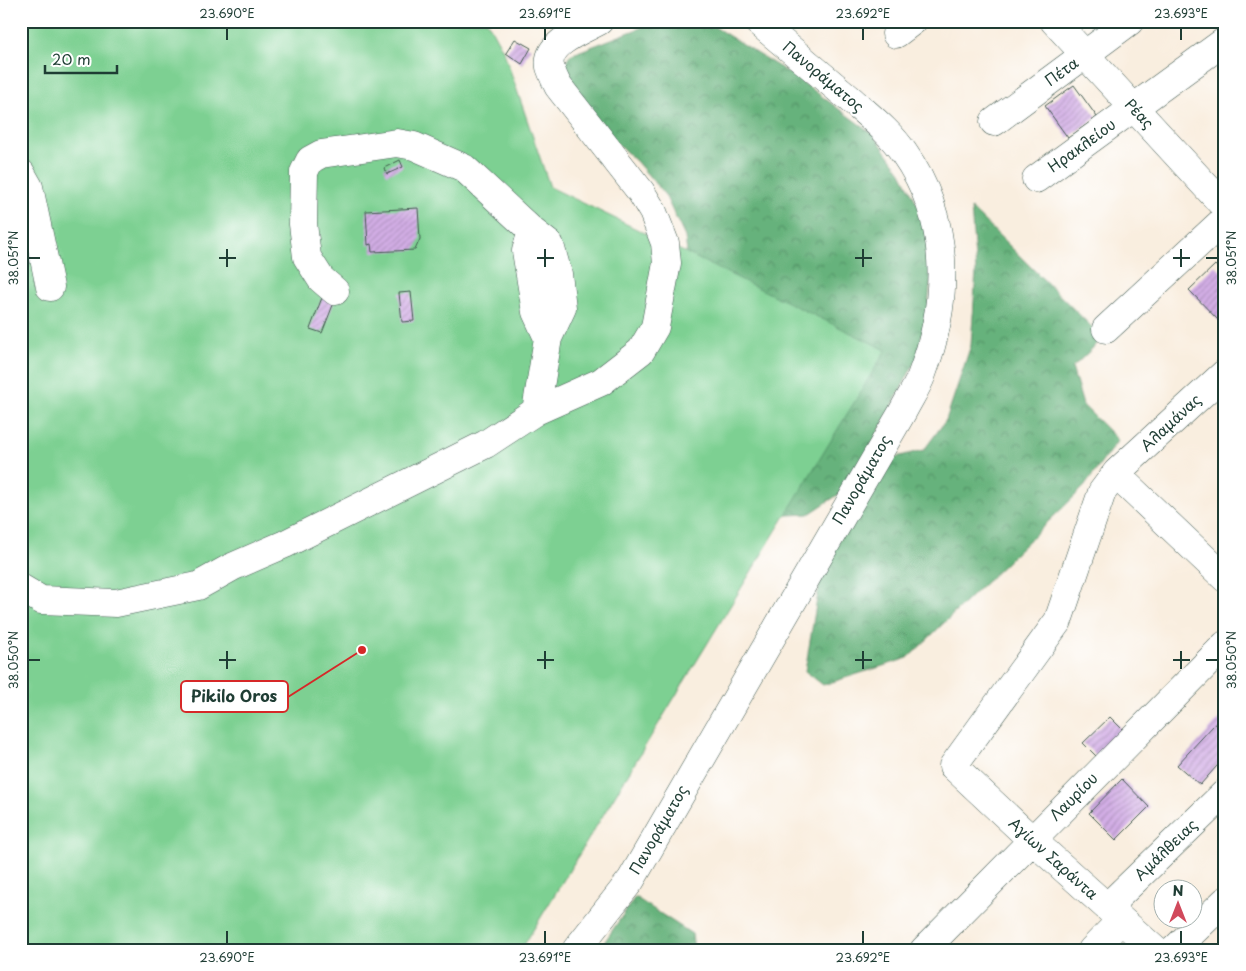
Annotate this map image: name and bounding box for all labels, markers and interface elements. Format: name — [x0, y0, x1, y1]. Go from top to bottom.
text: 23.690°E — [199, 4, 255, 22]
text: 23.691°E — [519, 4, 571, 22]
text: 23.692°E — [836, 4, 890, 22]
text: 23.693°E — [1154, 4, 1208, 22]
street label: Πανοράματος — [778, 35, 870, 117]
scale bar — [45, 42, 118, 74]
text: 20 m — [52, 47, 91, 70]
street label: Πέτα — [1039, 51, 1083, 91]
street label: Ρέας — [1120, 93, 1160, 133]
street label: Ηρακλείου — [1042, 112, 1120, 177]
text: 38.051°N — [4, 231, 22, 285]
text: 38.051°N — [1222, 231, 1240, 285]
street label: Αλαμάνας — [1134, 388, 1206, 456]
street label: Πανοράματος — [826, 430, 896, 528]
text: 38.050°N — [4, 631, 22, 689]
text: 38.050°N — [1222, 631, 1240, 689]
callout: Pikilo Oros — [181, 681, 288, 712]
text: Pikilo Oros — [191, 683, 278, 707]
street label: Λαυρίου — [1043, 766, 1102, 825]
street label: Πανοράματος — [623, 780, 693, 878]
street label: Αγίων Σαράντα — [1004, 811, 1104, 904]
street label: Αμάλθειας — [1128, 813, 1202, 885]
north arrow — [1154, 878, 1204, 928]
text: N — [1172, 880, 1184, 901]
text: 23.690°E — [199, 948, 255, 966]
text: 23.691°E — [519, 948, 571, 966]
text: 23.692°E — [836, 948, 890, 966]
text: 23.693°E — [1154, 948, 1208, 966]

